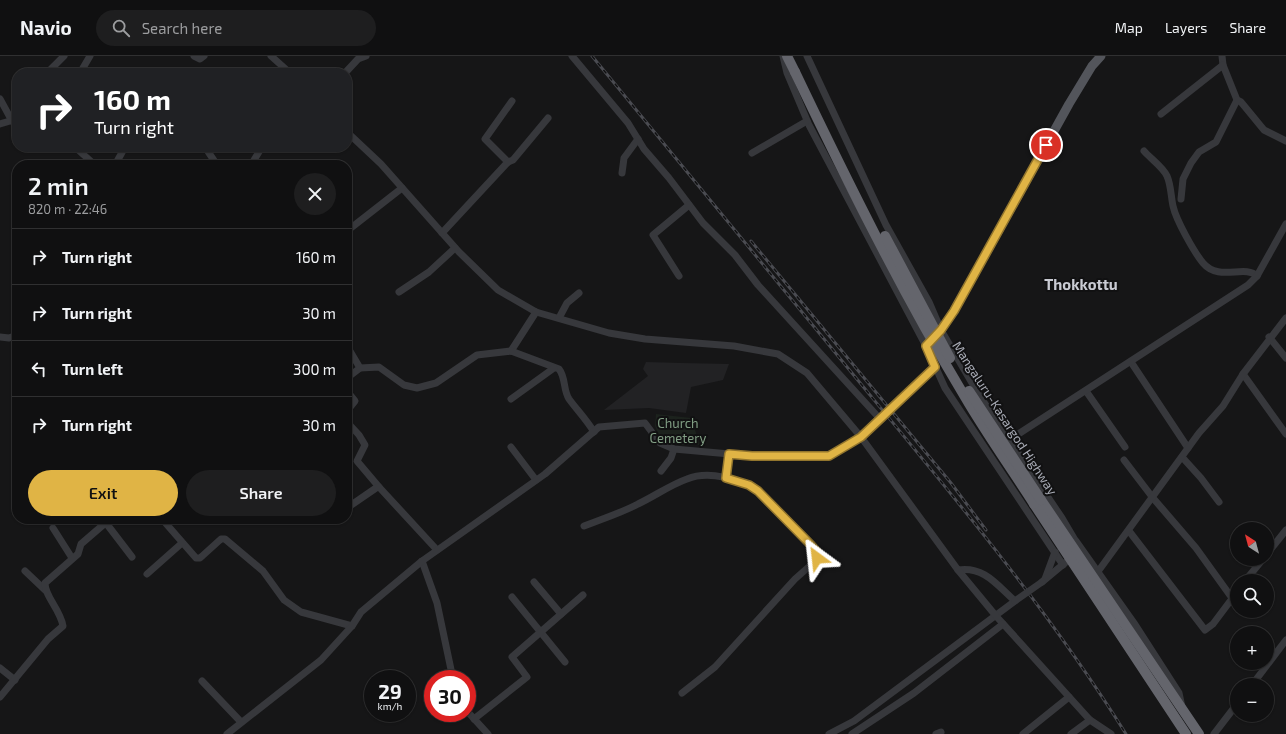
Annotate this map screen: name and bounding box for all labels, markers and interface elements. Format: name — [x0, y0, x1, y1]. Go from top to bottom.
search box — [96, 10, 376, 46]
text: Navio — [20, 16, 72, 39]
icon: search — [110, 17, 132, 39]
text: Search here — [142, 19, 222, 37]
text: Map — [1115, 19, 1143, 36]
text: Layers — [1165, 19, 1207, 36]
text: Share — [1229, 19, 1266, 36]
text: 160 m — [94, 82, 171, 116]
icon: right — [28, 84, 80, 136]
text: Turn right — [94, 116, 174, 138]
pin — [1029, 128, 1063, 162]
icon: arrive — [1035, 134, 1057, 156]
text: 2 min — [28, 171, 89, 200]
button: close — [294, 173, 336, 215]
text: 820 m · 22:46 — [28, 201, 107, 217]
icon: right — [28, 246, 50, 268]
text: Turn right — [62, 248, 132, 266]
text: 160 m — [296, 248, 336, 266]
district label: Thokkottu — [1044, 275, 1118, 293]
icon: right — [28, 302, 50, 324]
text: Turn right — [62, 304, 132, 322]
text: 30 m — [302, 304, 336, 322]
street label: Mangaluru-Kasargod Highway — [949, 338, 1061, 498]
icon: left — [28, 358, 50, 380]
text: Turn left — [62, 360, 123, 378]
text: 300 m — [293, 360, 336, 378]
icon: right — [28, 414, 50, 436]
park label: Church Cemetery — [650, 415, 707, 446]
text: Turn right — [62, 416, 132, 434]
text: 30 m — [302, 416, 336, 434]
button: Exit — [28, 470, 178, 516]
button: Share — [186, 470, 336, 516]
north arrow — [1230, 522, 1274, 566]
map controls — [1230, 522, 1274, 722]
position arrow — [796, 537, 838, 579]
button: search — [1230, 574, 1274, 618]
button: + — [1230, 626, 1274, 670]
speed limit sign: 30 — [424, 670, 476, 722]
button: − — [1230, 678, 1274, 722]
text: 29 — [378, 679, 402, 703]
text: km/h — [378, 700, 402, 712]

